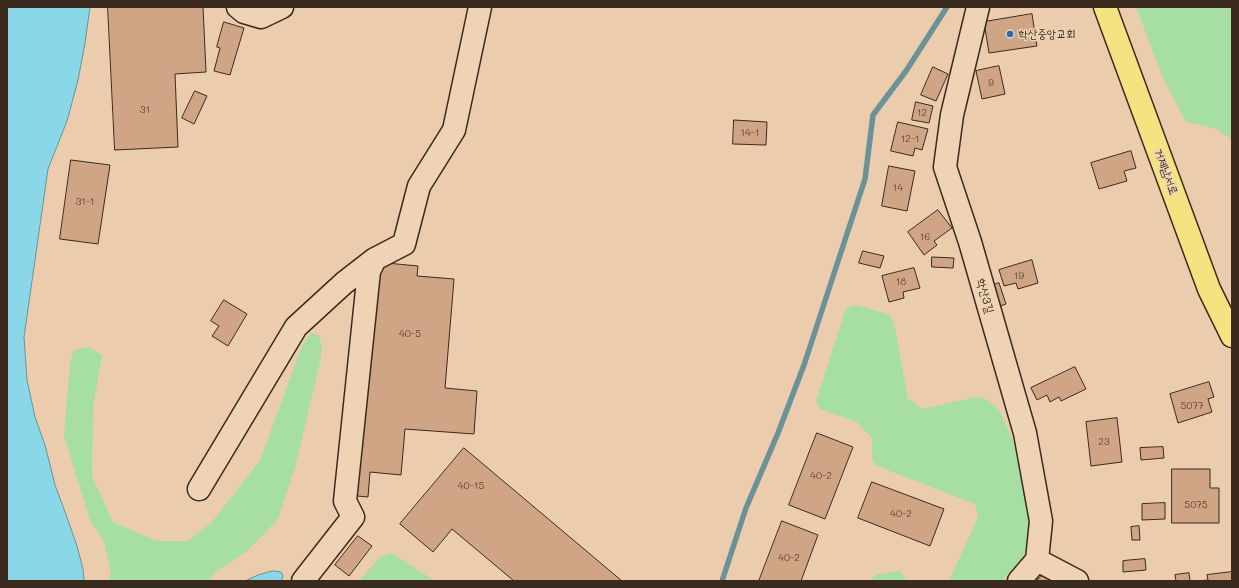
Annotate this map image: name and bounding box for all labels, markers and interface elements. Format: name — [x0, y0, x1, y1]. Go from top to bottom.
place label: 학산중앙교회 — [1018, 27, 1076, 41]
marker: 학산중앙교회 — [1005, 29, 1015, 39]
house number: 9 — [988, 77, 994, 89]
house number: 31 — [140, 104, 150, 116]
house number: 12 — [917, 107, 927, 119]
house number: 14-1 — [740, 127, 760, 139]
house number: 12-1 — [901, 133, 919, 145]
street label: 거제남서로 — [1151, 147, 1181, 197]
house number: 14 — [893, 182, 903, 194]
house number: 31-1 — [75, 196, 95, 208]
house number: 16 — [920, 231, 930, 243]
house number: 19 — [1014, 270, 1024, 282]
house number: 18 — [896, 276, 906, 288]
street label: 학산3길 — [973, 277, 997, 315]
house number: 40-5 — [399, 328, 421, 340]
house number: 5077 — [1180, 400, 1204, 412]
house number: 23 — [1098, 436, 1110, 448]
house number: 40-2 — [810, 470, 832, 482]
house number: 40-15 — [458, 480, 484, 492]
house number: 5075 — [1184, 499, 1208, 511]
house number: 40-2 — [890, 508, 912, 520]
house number: 40-2 — [778, 552, 800, 564]

